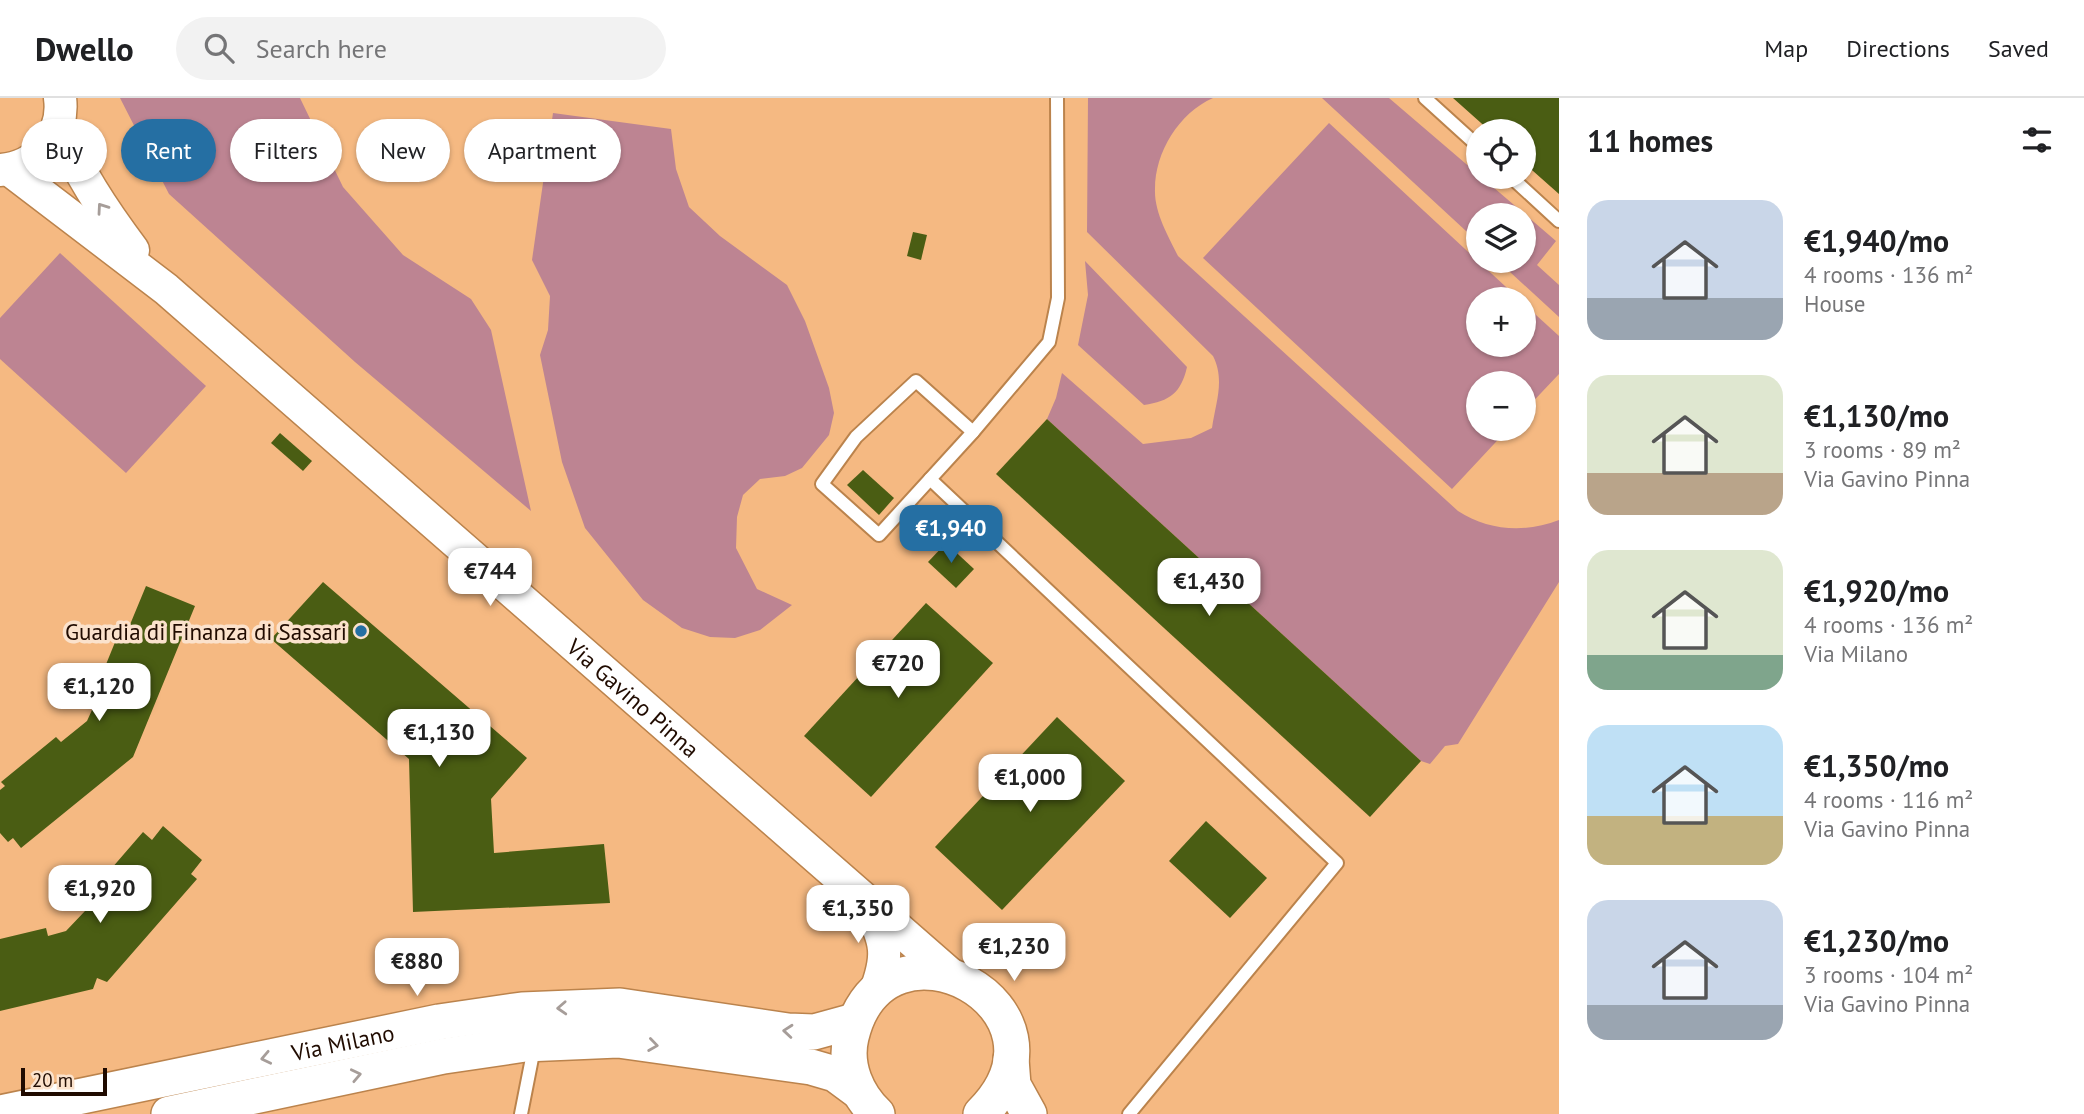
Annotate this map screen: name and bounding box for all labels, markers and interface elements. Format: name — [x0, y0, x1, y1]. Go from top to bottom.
search box — [176, 17, 666, 80]
text: Dwello — [35, 27, 134, 70]
icon: search — [200, 29, 238, 67]
text: Search here — [256, 32, 387, 65]
text: Map — [1764, 33, 1808, 64]
text: Directions — [1846, 33, 1950, 64]
text: Saved — [1988, 33, 2049, 64]
chip: Buy — [21, 119, 107, 182]
chip: Rent — [121, 119, 216, 182]
chip: Filters — [230, 119, 342, 182]
chip: New — [356, 119, 450, 182]
chip: Apartment — [464, 119, 621, 182]
map controls — [1466, 119, 1536, 441]
button: locate — [1466, 119, 1536, 189]
text: 11 homes — [1587, 121, 1713, 160]
icon: filters — [2018, 121, 2056, 159]
one-way arrow — [98, 203, 110, 216]
button: layers — [1466, 203, 1536, 273]
text: €1,940/mo — [1804, 221, 1949, 260]
icon: home — [1643, 228, 1727, 312]
text: 4 rooms · 136 m² — [1804, 260, 1973, 289]
button: + — [1466, 287, 1536, 357]
text: House — [1804, 289, 1866, 318]
button: − — [1466, 371, 1536, 441]
text: €1,130/mo — [1804, 396, 1949, 435]
icon: home — [1643, 403, 1727, 487]
text: 3 rooms · 89 m² — [1804, 435, 1961, 464]
text: Via Gavino Pinna — [1804, 464, 1970, 493]
pin: €1,940 — [894, 505, 1008, 565]
text: €1,940 — [915, 513, 987, 542]
pin: €744 — [449, 548, 531, 608]
text: €744 — [464, 556, 516, 585]
pin: €1,430 — [1152, 559, 1266, 618]
text: €1,430 — [1173, 566, 1245, 595]
text: €1,920/mo — [1804, 571, 1949, 610]
icon: home — [1643, 578, 1727, 662]
text: 4 rooms · 136 m² — [1804, 610, 1973, 639]
place label: Guardia di Finanza di Sassari — [65, 617, 347, 646]
marker: Guardia di Finanza di Sassari — [353, 623, 369, 639]
street label: Via Gavino Pinna — [561, 631, 706, 763]
text: Via Milano — [1804, 639, 1908, 668]
pin: €720 — [857, 640, 939, 700]
text: €720 — [872, 648, 924, 677]
pin: €1,120 — [42, 664, 156, 723]
text: €1,120 — [63, 671, 135, 700]
pin: €1,130 — [382, 710, 496, 769]
text: €1,130 — [403, 717, 475, 746]
text: €1,350/mo — [1804, 746, 1949, 785]
icon: home — [1643, 753, 1727, 837]
pin: €1,000 — [973, 754, 1087, 814]
text: €1,000 — [994, 762, 1066, 791]
text: 4 rooms · 116 m² — [1804, 785, 1973, 814]
text: Via Gavino Pinna — [1804, 814, 1970, 843]
pin: €1,920 — [43, 866, 157, 925]
text: €1,920 — [64, 873, 136, 902]
pin: €1,350 — [801, 886, 915, 945]
text: €1,350 — [822, 893, 894, 922]
text: €1,230/mo — [1804, 921, 1949, 960]
pin: €1,230 — [957, 924, 1071, 983]
icon: home — [1643, 928, 1727, 1012]
text: €1,230 — [978, 931, 1050, 960]
pin: €880 — [376, 939, 458, 998]
text: €880 — [391, 946, 443, 975]
text: 3 rooms · 104 m² — [1804, 960, 1973, 989]
text: Via Gavino Pinna — [1804, 989, 1970, 1018]
one-way arrow — [557, 1001, 568, 1016]
street label: Via Milano — [288, 1017, 397, 1067]
one-way arrow — [782, 1023, 794, 1038]
one-way arrow — [647, 1037, 659, 1052]
one-way arrow — [260, 1049, 272, 1064]
scale bar — [21, 1065, 107, 1097]
text: 20 m — [32, 1068, 73, 1092]
one-way arrow — [350, 1068, 362, 1083]

